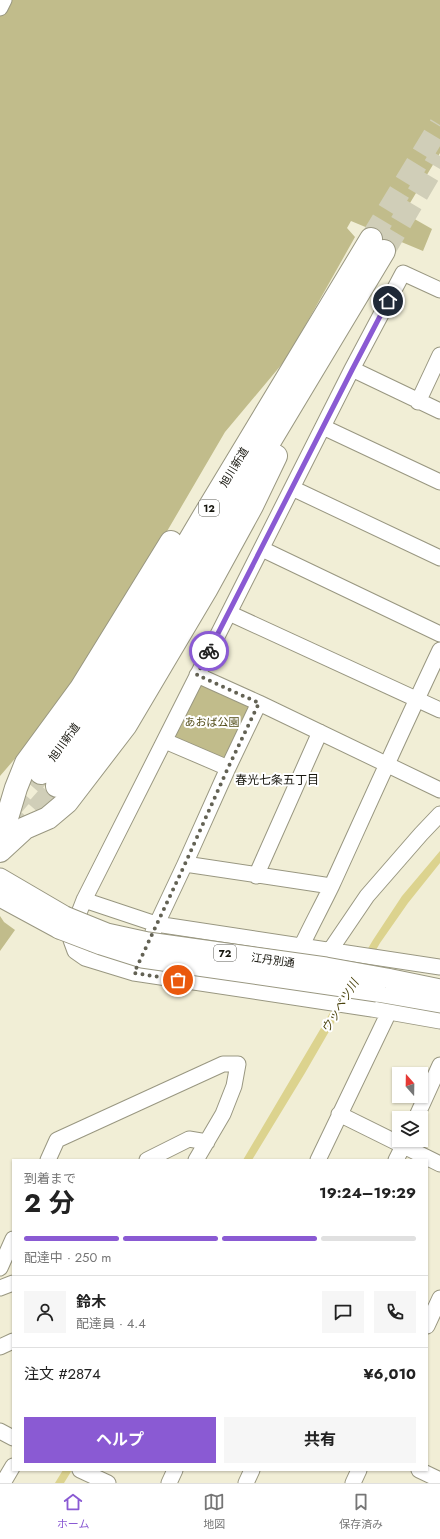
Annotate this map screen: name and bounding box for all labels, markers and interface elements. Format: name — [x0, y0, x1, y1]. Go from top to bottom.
pin — [371, 284, 405, 318]
icon: home — [377, 290, 399, 312]
street label: 旭川新道 — [216, 444, 252, 490]
road number: 12 — [199, 500, 219, 516]
courier — [189, 631, 229, 671]
icon: bike — [198, 640, 220, 662]
park label: あおば公園 — [185, 714, 240, 730]
street label: 旭川新道 — [45, 719, 83, 765]
district label: 春光七条五丁目 — [235, 771, 319, 789]
road number: 72 — [214, 945, 236, 961]
street label: 江丹別通 — [250, 949, 296, 971]
pin — [161, 963, 195, 997]
icon: bag — [167, 969, 189, 991]
water label: ウッペツ川 — [317, 974, 364, 1036]
north arrow — [392, 1067, 428, 1103]
map controls — [392, 1067, 428, 1147]
button: layers — [392, 1111, 428, 1147]
text: 到着まで — [24, 1169, 76, 1188]
text: 19:24–19:29 — [319, 1182, 416, 1204]
text: 2 分 — [24, 1184, 75, 1222]
text: 配達中 · 250 m — [24, 1248, 111, 1267]
button: person — [24, 1291, 66, 1333]
text: 鈴木 — [76, 1291, 106, 1313]
button: chat — [322, 1291, 364, 1333]
button: phone — [374, 1291, 416, 1333]
text: 配達員 · 4.4 — [76, 1314, 146, 1333]
text: 注文 #2874 — [24, 1363, 101, 1385]
text: ¥6,010 — [364, 1363, 416, 1385]
button: ヘルプ — [24, 1417, 216, 1463]
button: 共有 — [224, 1417, 416, 1463]
tab: ホーム — [57, 1491, 90, 1532]
tab: 地図 — [203, 1491, 225, 1532]
tab: 保存済み — [339, 1491, 383, 1532]

